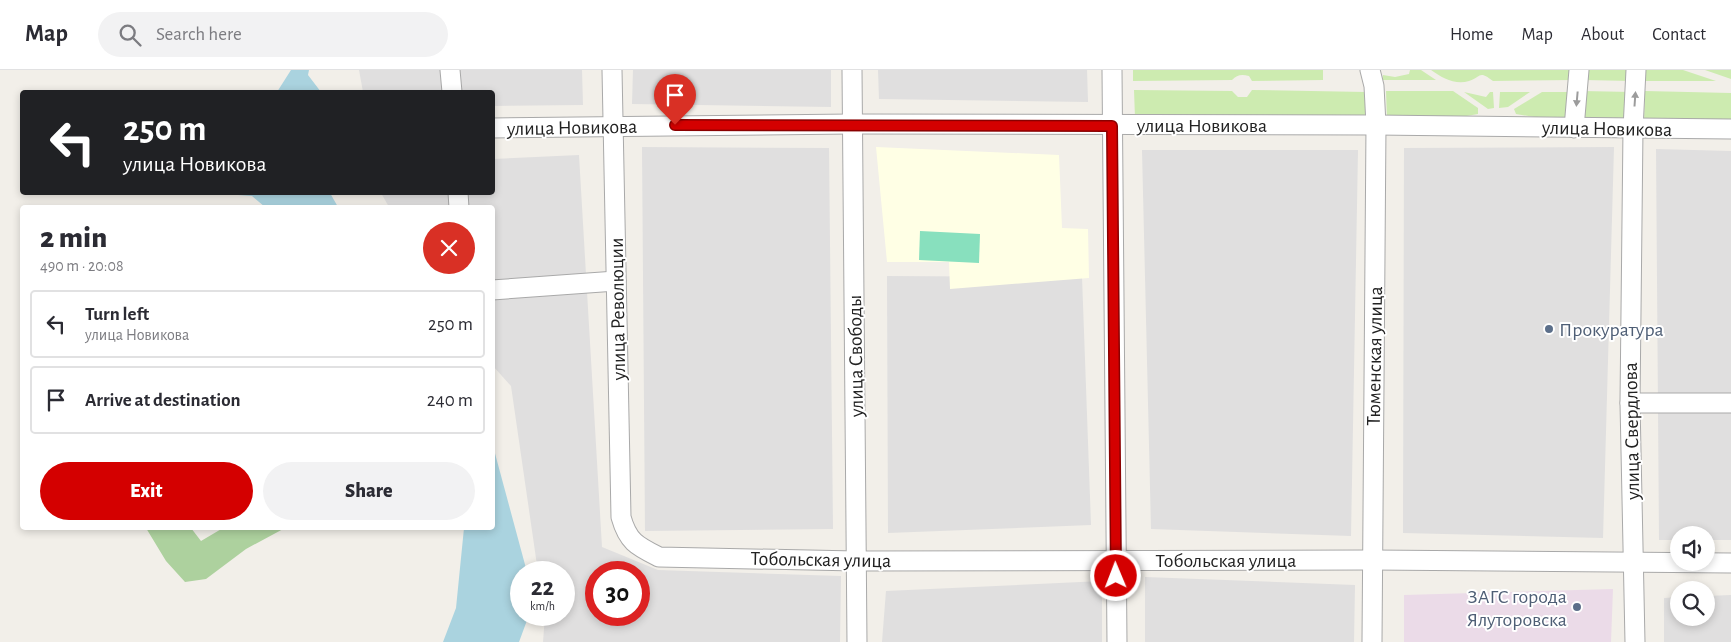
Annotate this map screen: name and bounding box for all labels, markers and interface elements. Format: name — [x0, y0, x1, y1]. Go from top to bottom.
search box — [98, 12, 448, 57]
icon: search — [116, 21, 144, 49]
text: Map — [25, 22, 68, 46]
text: Search here — [156, 25, 242, 44]
text: Home — [1450, 26, 1493, 44]
text: Map — [1521, 26, 1553, 44]
text: About — [1581, 26, 1624, 44]
text: Contact — [1652, 26, 1706, 44]
pin — [654, 74, 696, 125]
icon: arrive — [661, 81, 689, 109]
one-way arrow — [1572, 91, 1580, 107]
one-way arrow — [1631, 91, 1639, 107]
icon: left — [40, 110, 105, 175]
text: 250 m — [123, 112, 206, 147]
street label: улица Новикова — [1136, 116, 1267, 136]
street label: улица Новикова — [506, 117, 637, 139]
street label: улица Новикова — [1541, 118, 1672, 140]
text: улица Новикова — [123, 153, 267, 175]
button: close — [423, 222, 475, 274]
text: 2 min — [40, 223, 107, 253]
street label: улица Революции — [607, 237, 629, 382]
text: 490 m · 20:08 — [40, 258, 123, 274]
street label: Тюменская улица — [1364, 286, 1386, 426]
street label: улица Свободы — [845, 295, 867, 418]
text: Turn left — [85, 305, 149, 324]
icon: left — [42, 310, 70, 338]
text: 250 m — [428, 315, 473, 334]
place label: Прокуратура — [1559, 320, 1664, 340]
marker: Прокуратура — [1543, 323, 1555, 335]
text: улица Новикова — [85, 327, 189, 343]
street label: улица Свердлова — [1621, 362, 1643, 501]
icon: arrive — [42, 386, 70, 414]
text: Arrive at destination — [85, 391, 241, 410]
text: 240 m — [427, 391, 473, 410]
button: Exit — [40, 462, 253, 520]
button: Share — [263, 462, 475, 520]
map controls — [1670, 526, 1715, 626]
button: sound — [1670, 526, 1715, 571]
street label: Тобольская улица — [750, 549, 892, 571]
position arrow — [1089, 549, 1141, 601]
street label: Тобольская улица — [1156, 551, 1296, 571]
speed limit sign: 30 — [585, 561, 650, 626]
text: 22 — [531, 575, 554, 600]
button: search — [1670, 581, 1715, 626]
place label: ЗАГС города Ялуторовска — [1467, 587, 1567, 630]
text: km/h — [530, 600, 555, 612]
marker: ЗАГС города Ялуторовска — [1571, 601, 1583, 613]

